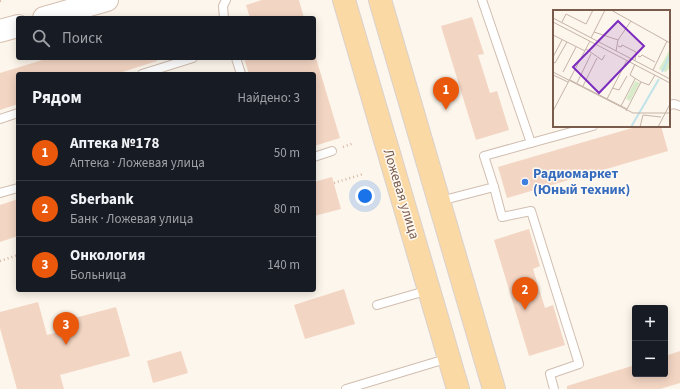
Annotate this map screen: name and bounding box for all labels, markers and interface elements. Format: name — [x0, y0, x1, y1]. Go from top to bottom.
inset map — [553, 10, 670, 127]
search box — [16, 16, 316, 60]
icon: search — [30, 27, 52, 49]
text: Поиск — [62, 28, 103, 49]
pin: 1 — [433, 77, 459, 110]
text: Рядом — [32, 86, 82, 110]
text: Найдено: 3 — [238, 89, 300, 107]
text: Аптека №178 — [70, 133, 159, 154]
text: 1 — [42, 144, 48, 162]
text: 50 m — [274, 144, 300, 162]
street label: Ложевая улица — [378, 146, 424, 242]
text: Аптека · Ложевая улица — [70, 154, 205, 172]
place label: Радиомаркет (Юный техник) — [533, 164, 630, 200]
marker: Радиомаркет (Юный техник) — [520, 177, 530, 187]
your location — [355, 186, 375, 206]
text: Sberbank — [70, 189, 134, 210]
text: 2 — [42, 200, 48, 218]
text: 80 m — [274, 200, 300, 218]
text: Банк · Ложевая улица — [70, 210, 193, 228]
text: Онкология — [70, 245, 145, 266]
text: 3 — [42, 256, 48, 274]
text: 140 m — [267, 256, 300, 274]
text: Больница — [70, 266, 126, 284]
pin: 2 — [512, 277, 538, 310]
map controls — [632, 305, 668, 377]
button: + — [632, 305, 668, 341]
pin: 3 — [53, 312, 79, 345]
button: − — [632, 341, 668, 377]

